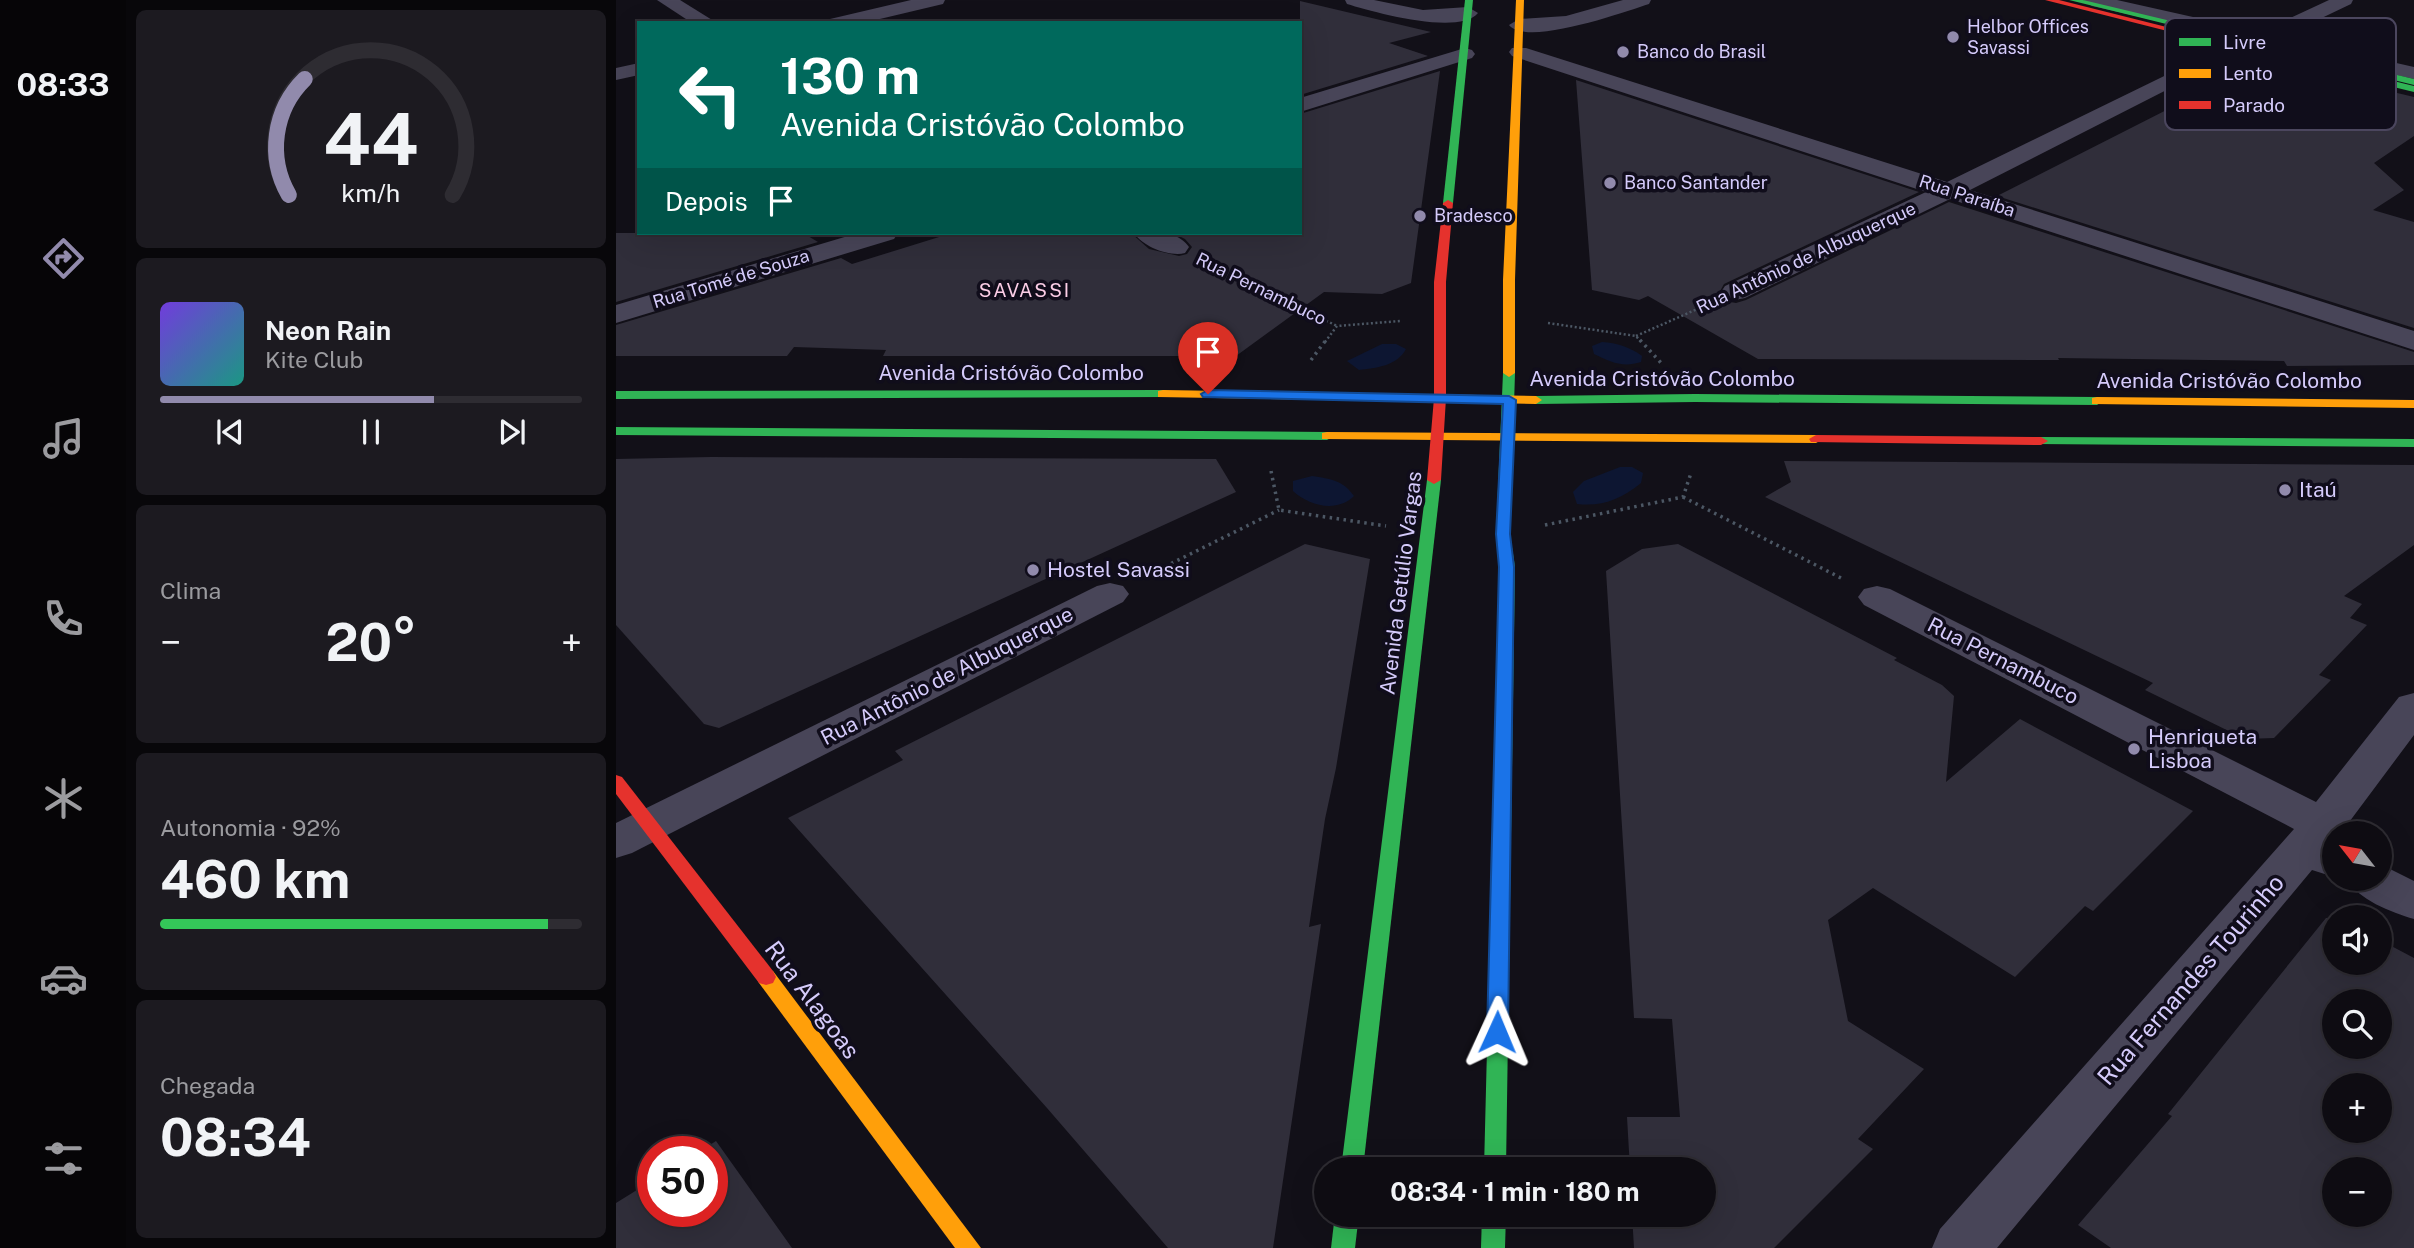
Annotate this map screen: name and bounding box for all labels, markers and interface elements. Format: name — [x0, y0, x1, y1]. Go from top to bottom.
place label: Helbor Offices Savassi — [1967, 16, 2089, 58]
legend — [2165, 18, 2396, 130]
marker: Helbor Offices Savassi — [1945, 29, 1961, 45]
text: Livre — [2223, 31, 2266, 53]
place label: Banco do Brasil — [1637, 41, 1766, 62]
marker: Banco do Brasil — [1615, 44, 1631, 60]
text: 130 m — [780, 47, 920, 105]
icon: left — [665, 49, 756, 140]
text: Lento — [2223, 62, 2273, 84]
text: 08:33 — [16, 66, 110, 103]
text: Parado — [2223, 94, 2285, 116]
text: 44 — [323, 96, 419, 181]
text: Avenida Cristóvão Colombo — [780, 106, 1185, 143]
street label: Rua Paraíba — [1916, 170, 2018, 221]
place label: Banco Santander — [1624, 172, 1768, 193]
marker: Banco Santander — [1602, 175, 1618, 191]
text: km/h — [342, 178, 400, 208]
icon: arrive — [762, 182, 800, 220]
text: Depois — [665, 186, 748, 217]
street label: Rua Antônio de Albuquerque — [1693, 197, 1919, 318]
place label: Bradesco — [1434, 205, 1513, 226]
marker: Bradesco — [1412, 208, 1428, 224]
icon: directions — [39, 234, 88, 283]
street label: Rua Tomé de Souza — [650, 245, 812, 312]
street label: Rua Pernambuco — [1193, 248, 1330, 329]
district label: SAVASSI — [979, 279, 1071, 301]
text: Neon Rain — [265, 315, 391, 346]
pin — [1178, 322, 1238, 394]
icon: arrive — [1189, 333, 1227, 371]
text: Kite Club — [265, 346, 363, 373]
street label: Avenida Cristóvão Colombo — [878, 360, 1144, 385]
street label: Avenida Cristóvão Colombo — [1529, 366, 1795, 391]
street label: Avenida Cristóvão Colombo — [2096, 368, 2362, 393]
icon: previous — [211, 413, 249, 451]
icon: pause — [352, 413, 390, 451]
icon: next — [493, 413, 531, 451]
icon: music — [39, 414, 88, 463]
street label: Avenida Getúlio Vargas — [1374, 470, 1427, 696]
place label: Itaú — [2299, 477, 2337, 502]
marker: Itaú — [2277, 482, 2293, 498]
place label: Hostel Savassi — [1047, 557, 1190, 582]
marker: Hostel Savassi — [1025, 562, 1041, 578]
text: Clima — [160, 577, 221, 604]
icon: phone — [39, 594, 88, 643]
street label: Rua Antônio de Albuquerque — [817, 601, 1077, 750]
text: 20° — [325, 612, 417, 673]
street label: Rua Pernambuco — [1924, 612, 2083, 709]
text: − — [160, 620, 181, 665]
text: + — [561, 620, 582, 665]
place label: Henriqueta Lisboa — [2148, 724, 2257, 773]
marker: Henriqueta Lisboa — [2126, 741, 2142, 757]
icon: climate — [39, 774, 88, 823]
text: Autonomia · 92% — [160, 814, 341, 841]
north arrow — [2322, 821, 2392, 891]
map controls — [2322, 821, 2392, 1227]
text: 460 km — [160, 849, 350, 910]
street label: Rua Fernandes Tourinho — [2091, 868, 2289, 1090]
button: sound — [2322, 905, 2392, 975]
street label: Rua Alagoas — [760, 935, 866, 1064]
icon: car — [39, 954, 88, 1003]
button: search — [2322, 989, 2392, 1059]
position arrow — [1460, 995, 1534, 1069]
text: Chegada — [160, 1072, 255, 1099]
button: + — [2322, 1073, 2392, 1143]
text: 08:34 — [160, 1107, 311, 1168]
icon: filters — [39, 1134, 88, 1183]
speed limit sign: 50 — [637, 1136, 728, 1227]
button: − — [2322, 1157, 2392, 1227]
text: 08:34 · 1 min · 180 m — [1390, 1176, 1640, 1207]

